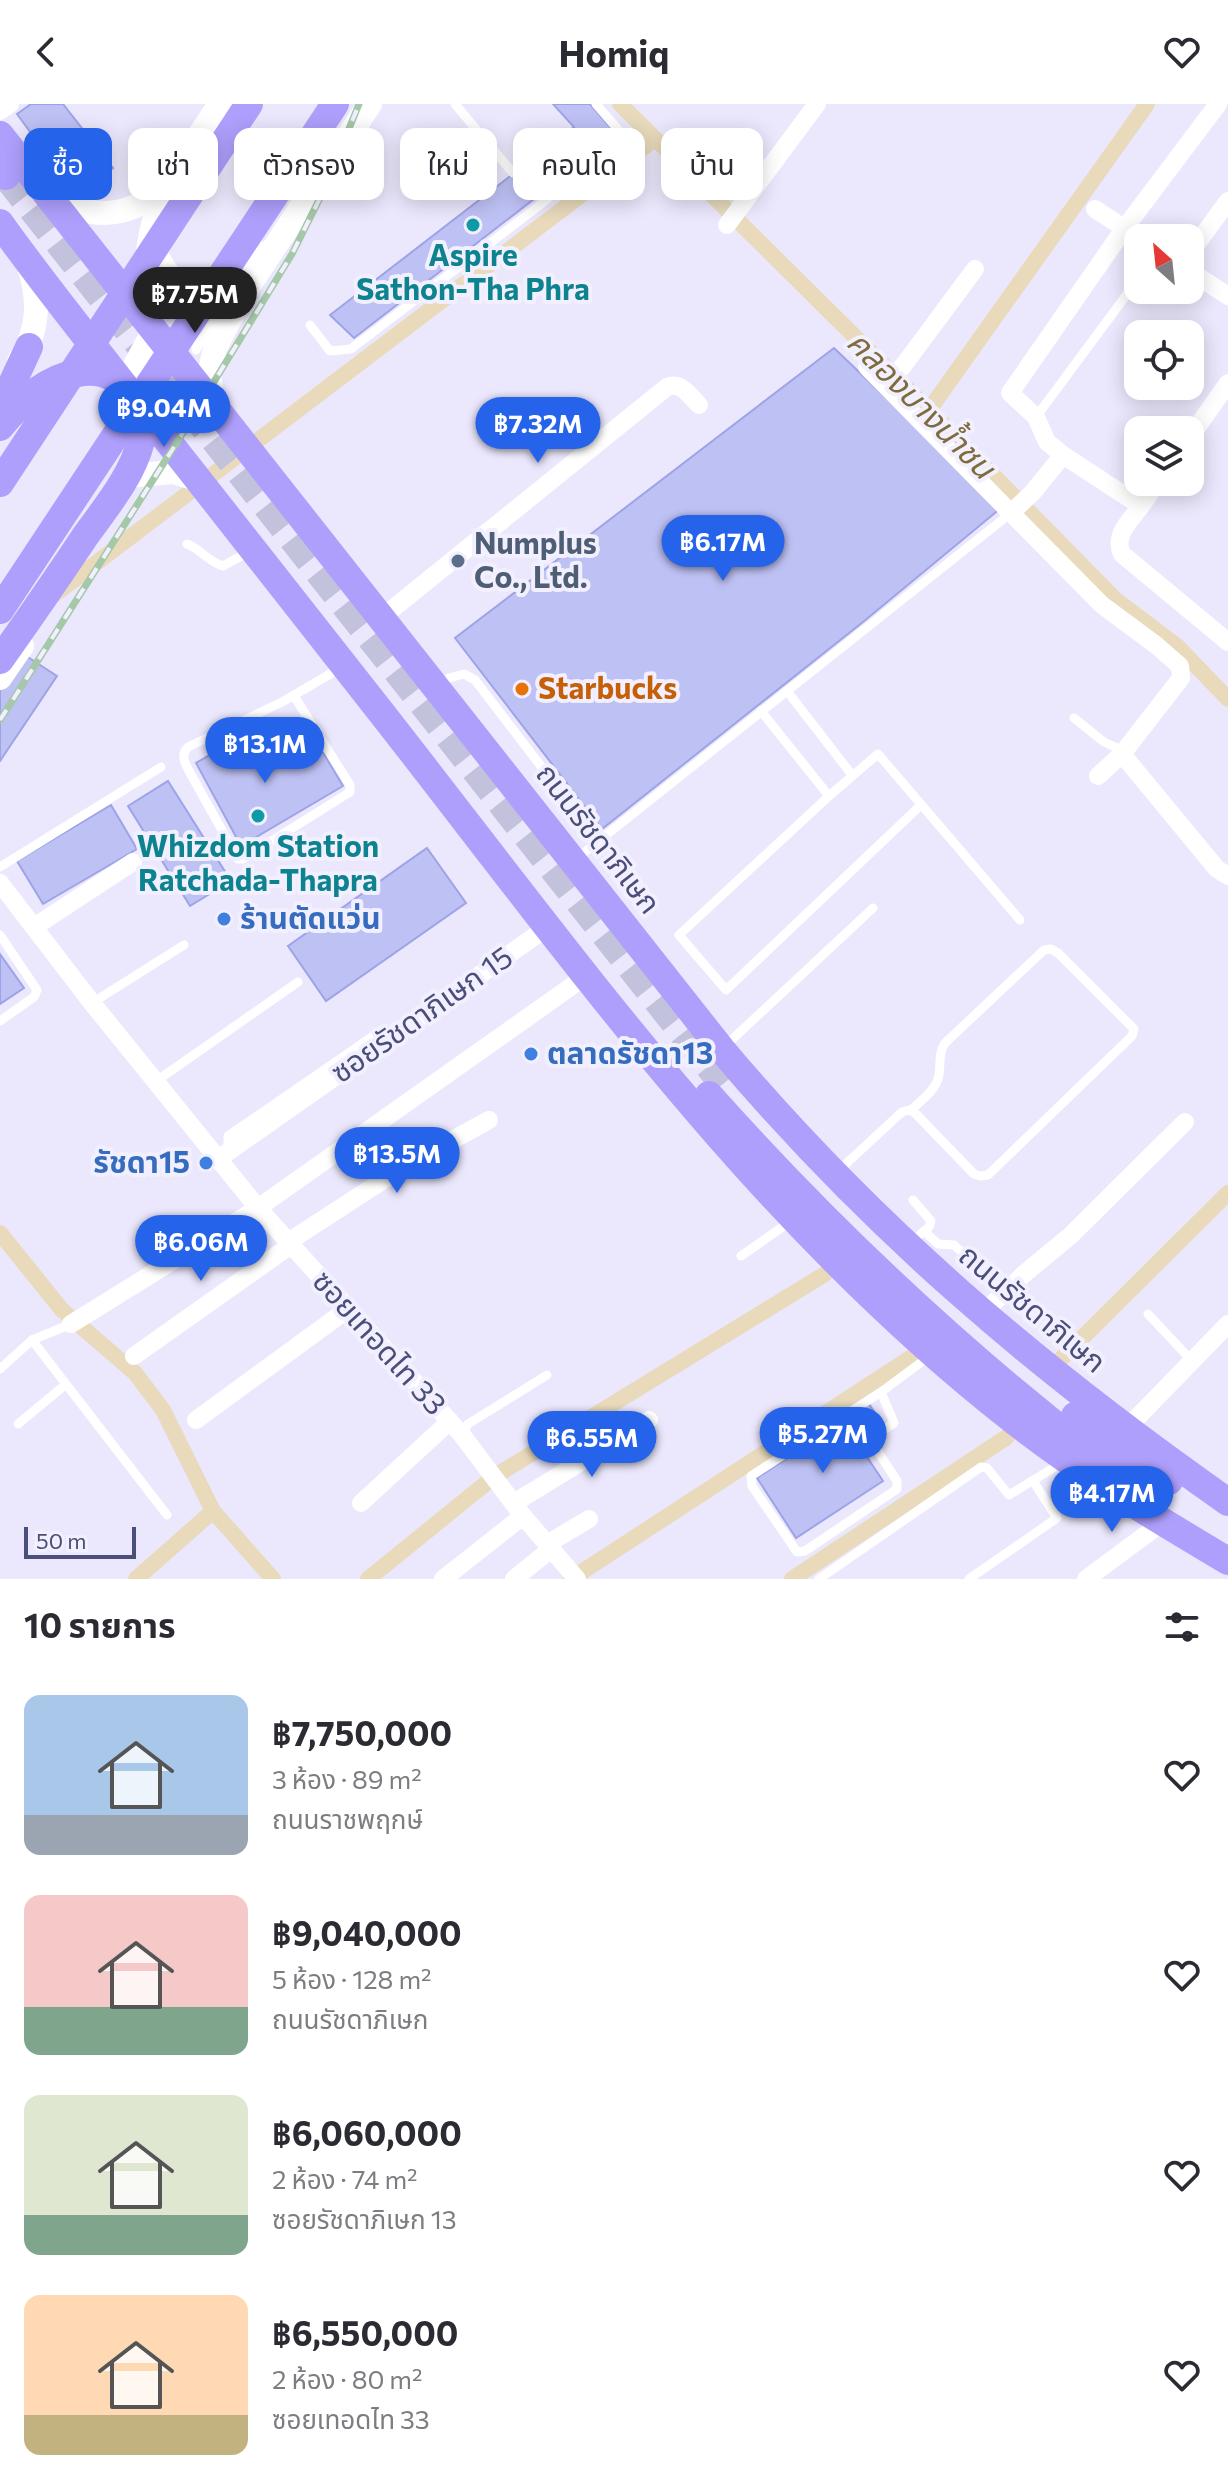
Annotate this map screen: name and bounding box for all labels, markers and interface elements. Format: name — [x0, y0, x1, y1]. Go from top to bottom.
icon: back — [24, 30, 68, 74]
text: Homiq — [558, 30, 670, 74]
icon: heart — [1160, 30, 1204, 74]
chip: ซื้อ — [24, 128, 112, 200]
chip: เช่า — [128, 128, 218, 200]
chip: ตัวกรอง — [234, 128, 384, 200]
chip: ใหม่ — [400, 128, 497, 200]
chip: คอนโด — [513, 128, 645, 200]
chip: บ้าน — [661, 128, 763, 200]
marker: Aspire Sathon-Tha Phra — [464, 216, 482, 234]
north arrow — [1124, 224, 1204, 304]
map controls — [1124, 224, 1204, 496]
place label: Aspire Sathon-Tha Phra — [356, 235, 590, 306]
pin: ฿7.75M — [130, 267, 260, 335]
text: ฿7.75M — [151, 277, 239, 308]
button: locate — [1124, 320, 1204, 400]
water label: คลองบางน้ำชน — [840, 321, 1006, 488]
pin: ฿9.04M — [99, 381, 229, 449]
text: ฿9.04M — [116, 391, 212, 422]
pin: ฿7.32M — [473, 397, 603, 465]
text: ฿7.32M — [493, 407, 583, 438]
button: layers — [1124, 416, 1204, 496]
pin: ฿6.17M — [658, 515, 788, 583]
place label: Numplus Co., Ltd. — [474, 523, 597, 594]
text: ฿6.17M — [680, 525, 766, 556]
marker: Numplus Co., Ltd. — [449, 552, 467, 570]
place label: Starbucks — [538, 668, 677, 705]
marker: Starbucks — [513, 680, 531, 698]
pin: ฿13.1M — [200, 717, 330, 785]
text: ฿13.1M — [223, 727, 307, 758]
street label: ถนนรัชดาภิเษก — [530, 755, 670, 920]
marker: Whizdom Station Ratchada-Thapra — [249, 807, 267, 825]
place label: Whizdom Station Ratchada-Thapra — [137, 826, 379, 897]
place label: ร้านตัดแว่น — [240, 898, 381, 935]
marker: ร้านตัดแว่น — [215, 910, 233, 928]
street label: ซอยรัชดาภิเษก 15 — [323, 937, 518, 1089]
place label: ตลาดรัชดา13 — [547, 1033, 713, 1070]
marker: ตลาดรัชดา13 — [522, 1045, 540, 1063]
pin: ฿13.5M — [332, 1127, 462, 1195]
text: ฿13.5M — [353, 1137, 441, 1168]
place label: รัชดา15 — [93, 1142, 190, 1179]
marker: รัชดา15 — [197, 1154, 215, 1172]
pin: ฿6.06M — [136, 1215, 266, 1283]
text: ฿6.06M — [153, 1225, 249, 1256]
street label: ถนนรัชดาภิเษก — [953, 1235, 1115, 1379]
street label: ซอยเทอดไท 33 — [306, 1261, 455, 1421]
pin: ฿5.27M — [758, 1407, 888, 1475]
pin: ฿6.55M — [527, 1411, 657, 1479]
text: ฿5.27M — [778, 1417, 868, 1448]
text: ฿6.55M — [545, 1421, 639, 1452]
pin: ฿4.17M — [1047, 1466, 1177, 1534]
text: ฿4.17M — [1068, 1476, 1156, 1507]
scale bar — [24, 1523, 136, 1559]
text: 50 m — [36, 1527, 86, 1554]
text: 10 รายการ — [24, 1603, 176, 1645]
icon: filters — [1160, 1605, 1204, 1649]
text: ฿7,750,000 — [272, 1711, 452, 1753]
icon: home — [88, 1727, 184, 1823]
icon: heart — [1160, 1753, 1204, 1797]
text: 3 ห้อง · 89 m² — [272, 1763, 422, 1794]
text: ถนนราชพฤกษ์ — [272, 1803, 423, 1834]
text: ฿9,040,000 — [272, 1911, 462, 1953]
icon: home — [88, 1927, 184, 2023]
icon: heart — [1160, 1953, 1204, 1997]
text: 5 ห้อง · 128 m² — [272, 1963, 432, 1994]
text: ถนนรัชดาภิเษก — [272, 2003, 428, 2034]
text: ฿6,060,000 — [272, 2111, 462, 2153]
icon: home — [88, 2127, 184, 2223]
icon: heart — [1160, 2153, 1204, 2197]
text: 2 ห้อง · 74 m² — [272, 2163, 418, 2194]
text: ซอยรัชดาภิเษก 13 — [272, 2203, 457, 2234]
text: ฿6,550,000 — [272, 2311, 458, 2353]
icon: home — [88, 2327, 184, 2423]
icon: heart — [1160, 2353, 1204, 2397]
text: 2 ห้อง · 80 m² — [272, 2363, 423, 2394]
text: ซอยเทอดไท 33 — [272, 2403, 430, 2434]

